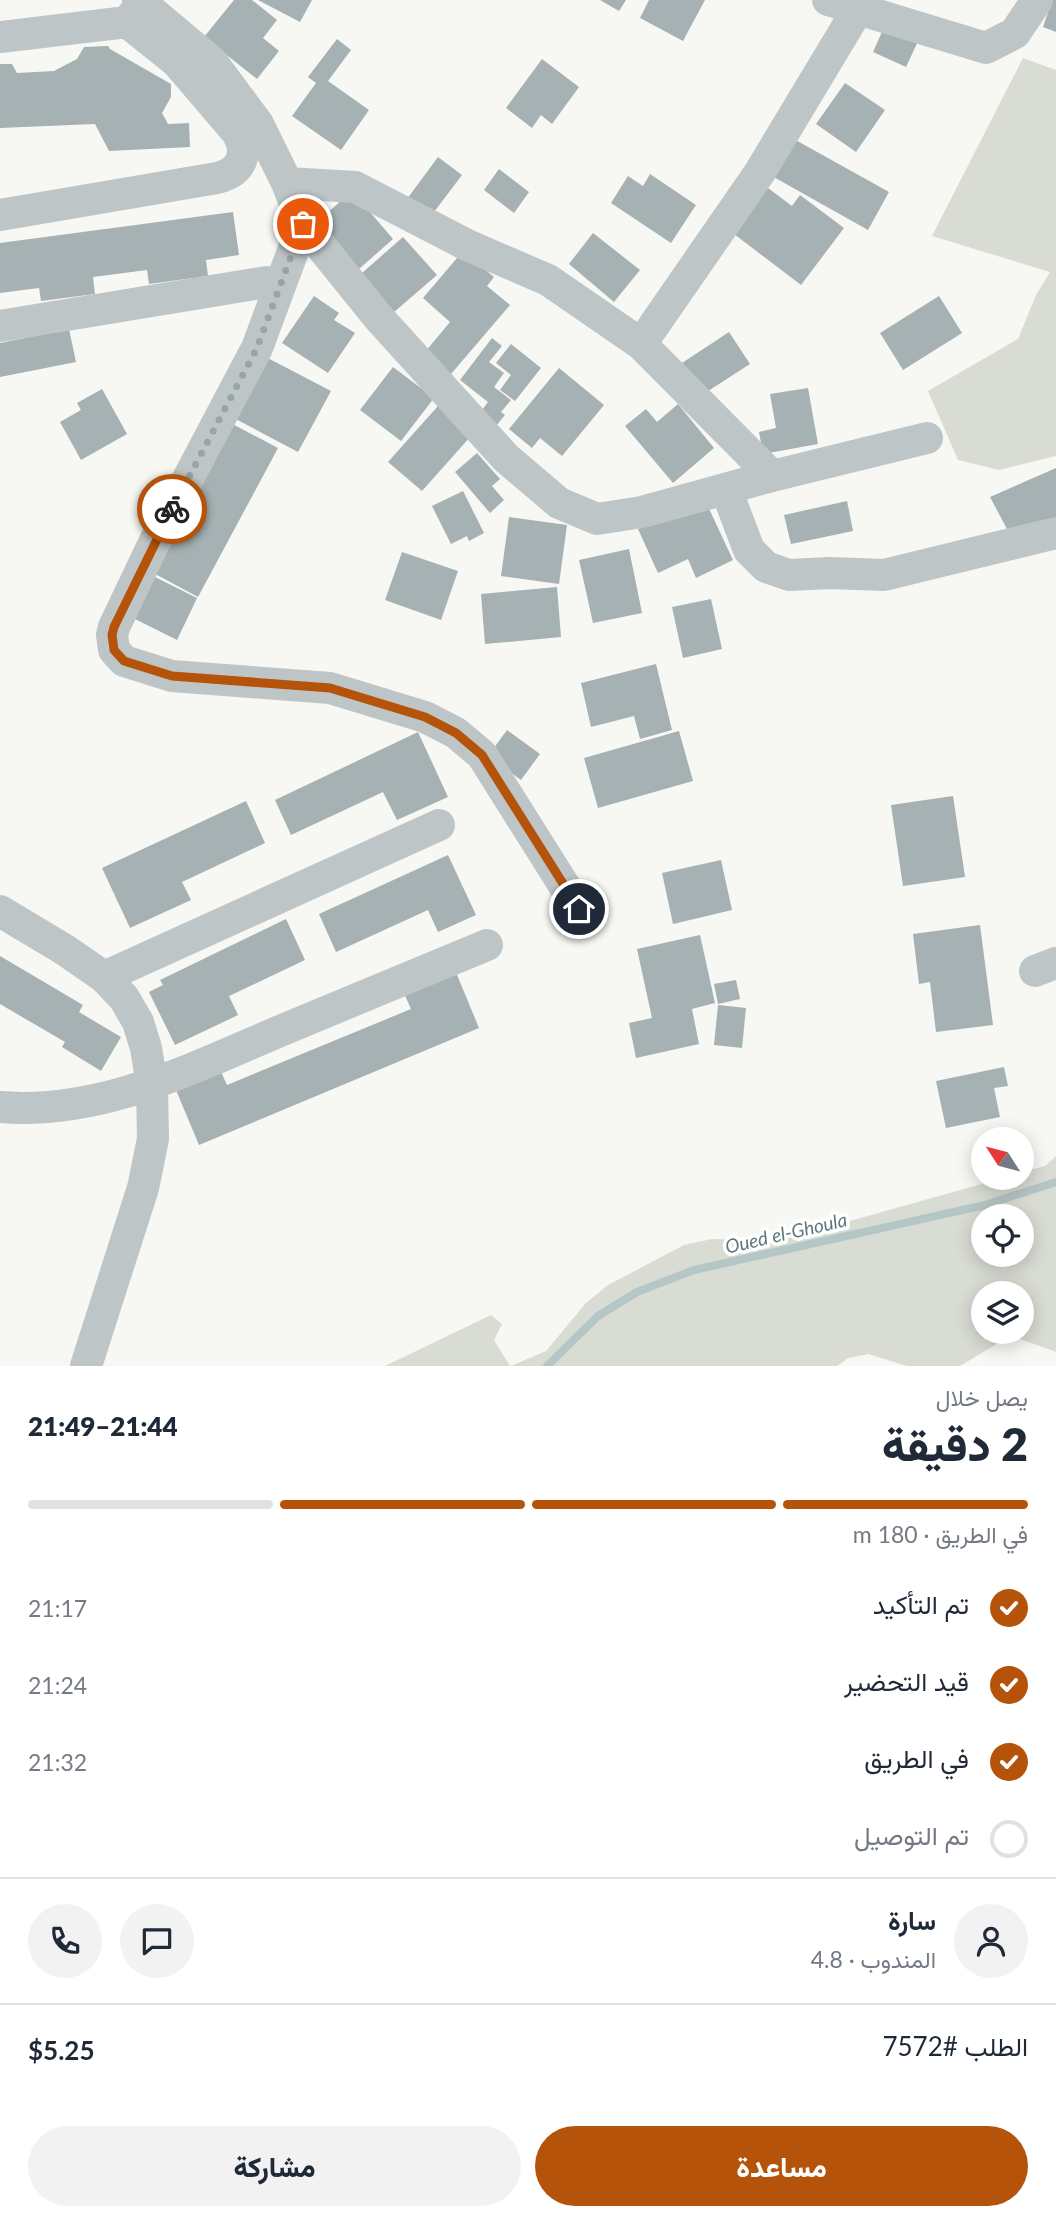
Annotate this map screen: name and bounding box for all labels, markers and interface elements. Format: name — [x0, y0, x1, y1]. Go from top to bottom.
pin — [273, 194, 333, 254]
icon: bag — [284, 205, 322, 243]
courier — [137, 474, 207, 544]
icon: bike — [153, 490, 191, 528]
pin — [549, 879, 609, 939]
icon: home — [560, 890, 598, 928]
north arrow — [971, 1127, 1034, 1190]
map controls — [971, 1127, 1034, 1344]
button: locate — [971, 1204, 1034, 1267]
water label: Oued el-Ghoula — [723, 1207, 849, 1258]
button: layers — [971, 1281, 1034, 1344]
text: يصل خلال — [936, 1383, 1028, 1411]
text: 21:44–21:49 — [28, 1410, 178, 1442]
text: 2 دقيقة — [882, 1416, 1028, 1471]
text: في الطريق · 180 m — [853, 1520, 1028, 1548]
text: تم التأكيد — [873, 1588, 969, 1620]
icon: check — [990, 1589, 1028, 1627]
text: 21:17 — [28, 1594, 87, 1622]
text: قيد التحضير — [844, 1665, 969, 1697]
icon: check — [990, 1666, 1028, 1704]
text: 21:24 — [28, 1671, 87, 1699]
text: في الطريق — [864, 1742, 969, 1774]
icon: check — [990, 1743, 1028, 1781]
text: 21:32 — [28, 1748, 87, 1776]
text: تم التوصيل — [854, 1819, 969, 1851]
button: phone — [28, 1904, 102, 1978]
button: chat — [120, 1904, 194, 1978]
text: سارة — [888, 1904, 936, 1936]
button: person — [954, 1904, 1028, 1978]
text: المندوب · 4.8 — [811, 1945, 936, 1973]
text: الطلب #7572 — [882, 2030, 1028, 2062]
text: $5.25 — [28, 2034, 95, 2066]
button: مشاركة — [28, 2126, 521, 2206]
button: مساعدة — [535, 2126, 1028, 2206]

